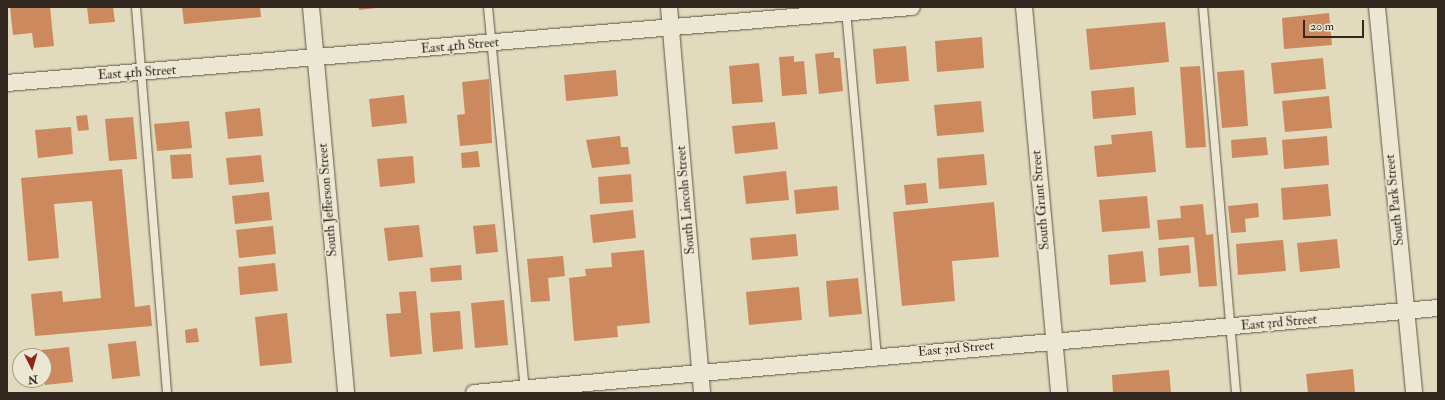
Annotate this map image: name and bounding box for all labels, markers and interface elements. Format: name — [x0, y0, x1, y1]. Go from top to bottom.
scale bar — [1305, 12, 1366, 38]
text: 20 m — [1310, 19, 1334, 34]
street label: East 4th Street — [420, 35, 500, 57]
street label: East 4th Street — [97, 62, 177, 84]
street label: South Jefferson Street — [315, 143, 341, 257]
street label: South Lincoln Street — [673, 145, 699, 255]
street label: South Grant Street — [1029, 150, 1053, 250]
street label: South Park Street — [1382, 154, 1408, 246]
street label: East 3rd Street — [1240, 312, 1318, 334]
street label: East 3rd Street — [917, 338, 995, 360]
north arrow — [12, 348, 52, 388]
text: N — [28, 373, 38, 386]

